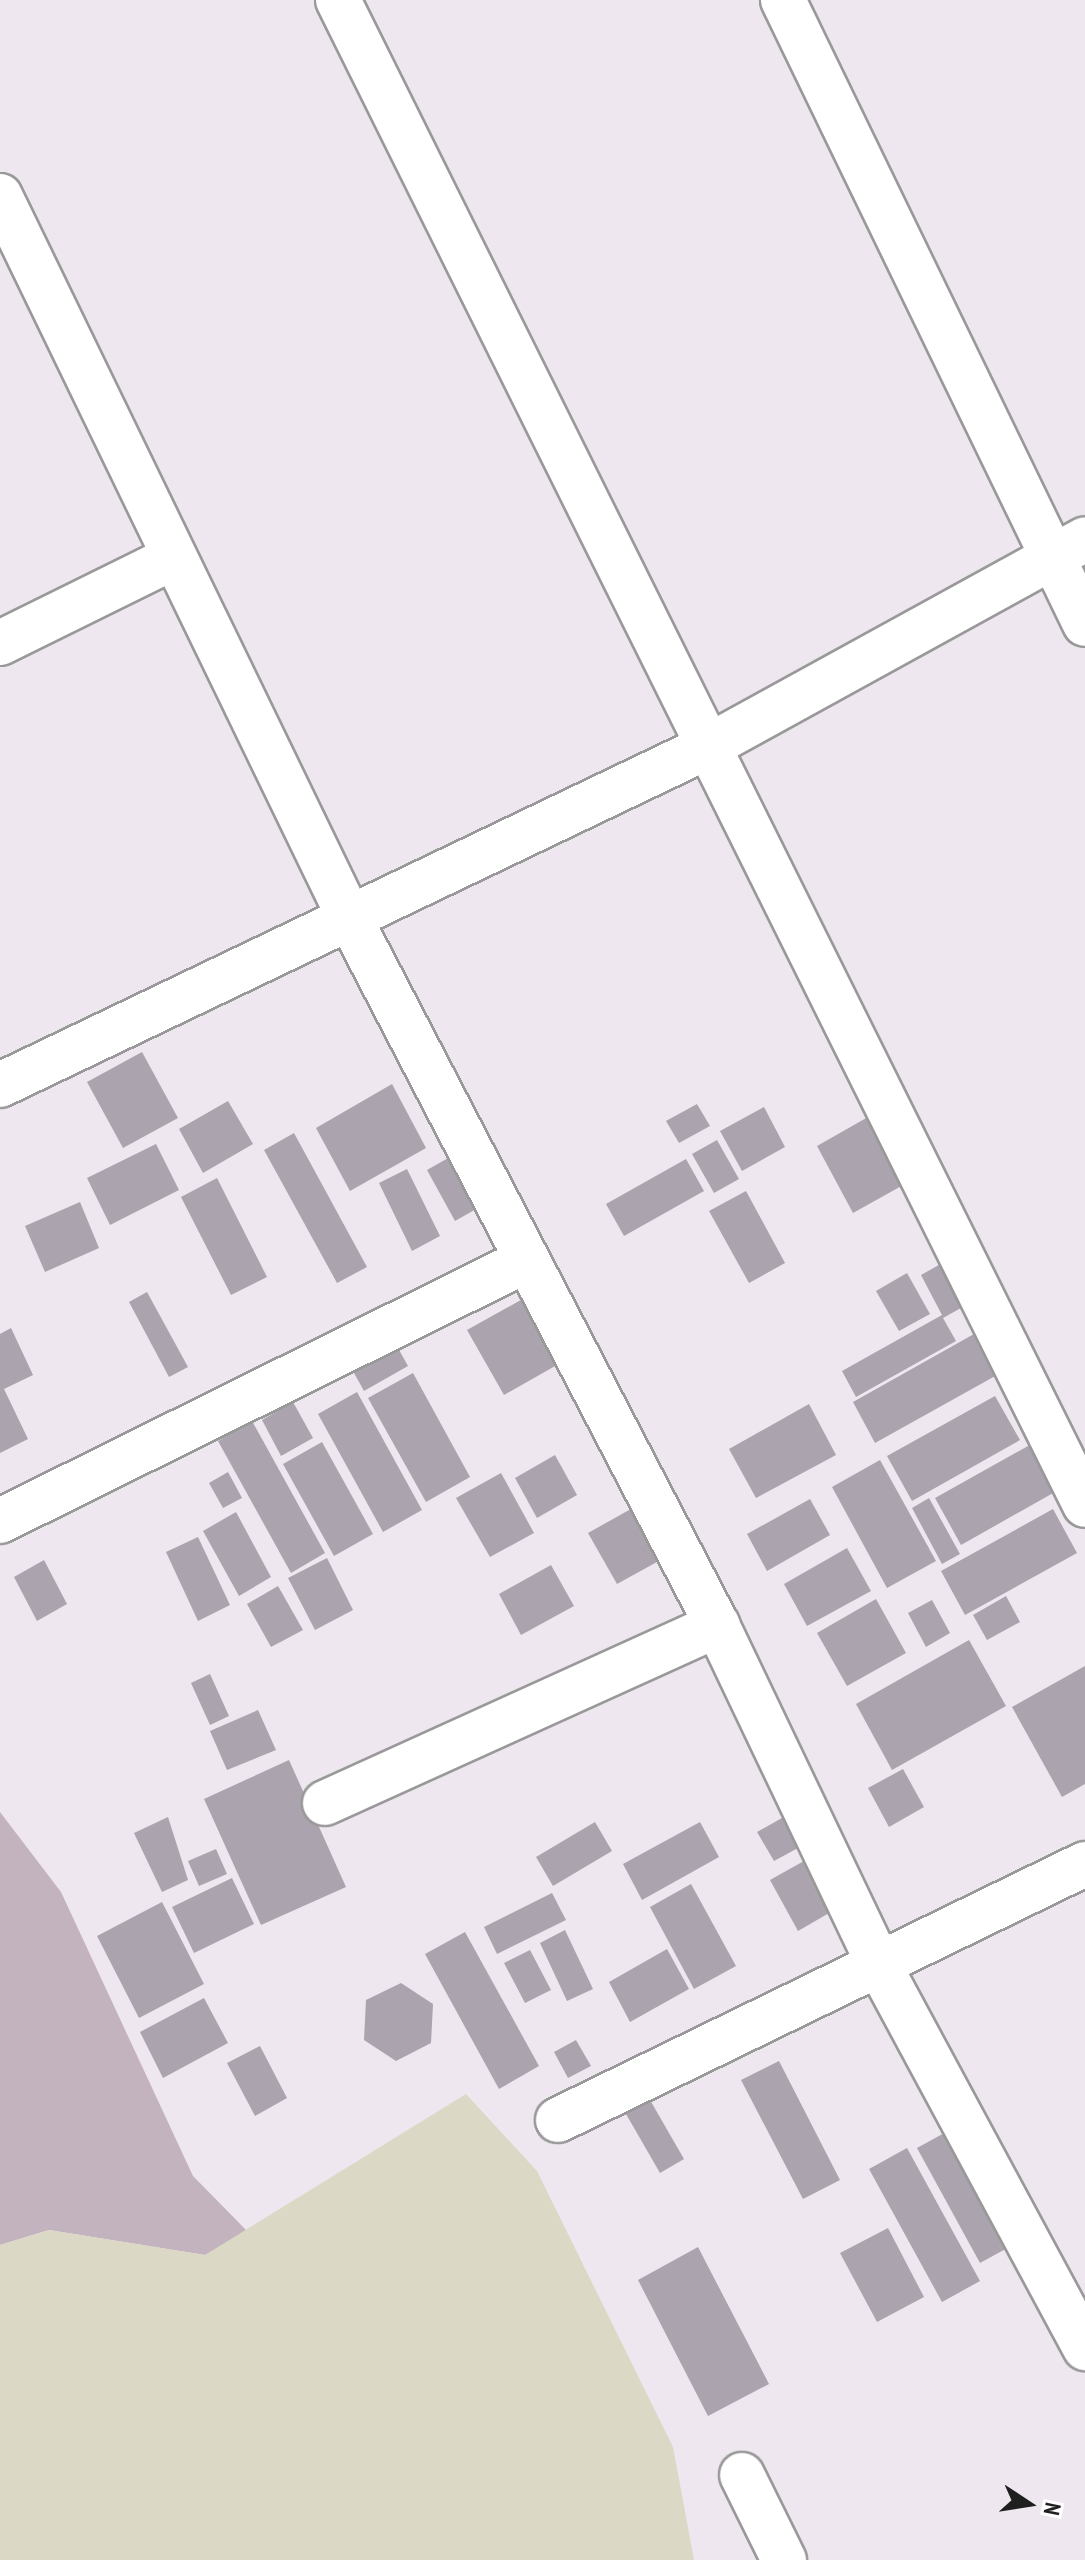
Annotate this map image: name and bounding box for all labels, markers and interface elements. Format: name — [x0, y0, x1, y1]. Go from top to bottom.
north arrow — [989, 2464, 1069, 2544]
text: N — [1038, 2500, 1067, 2518]

